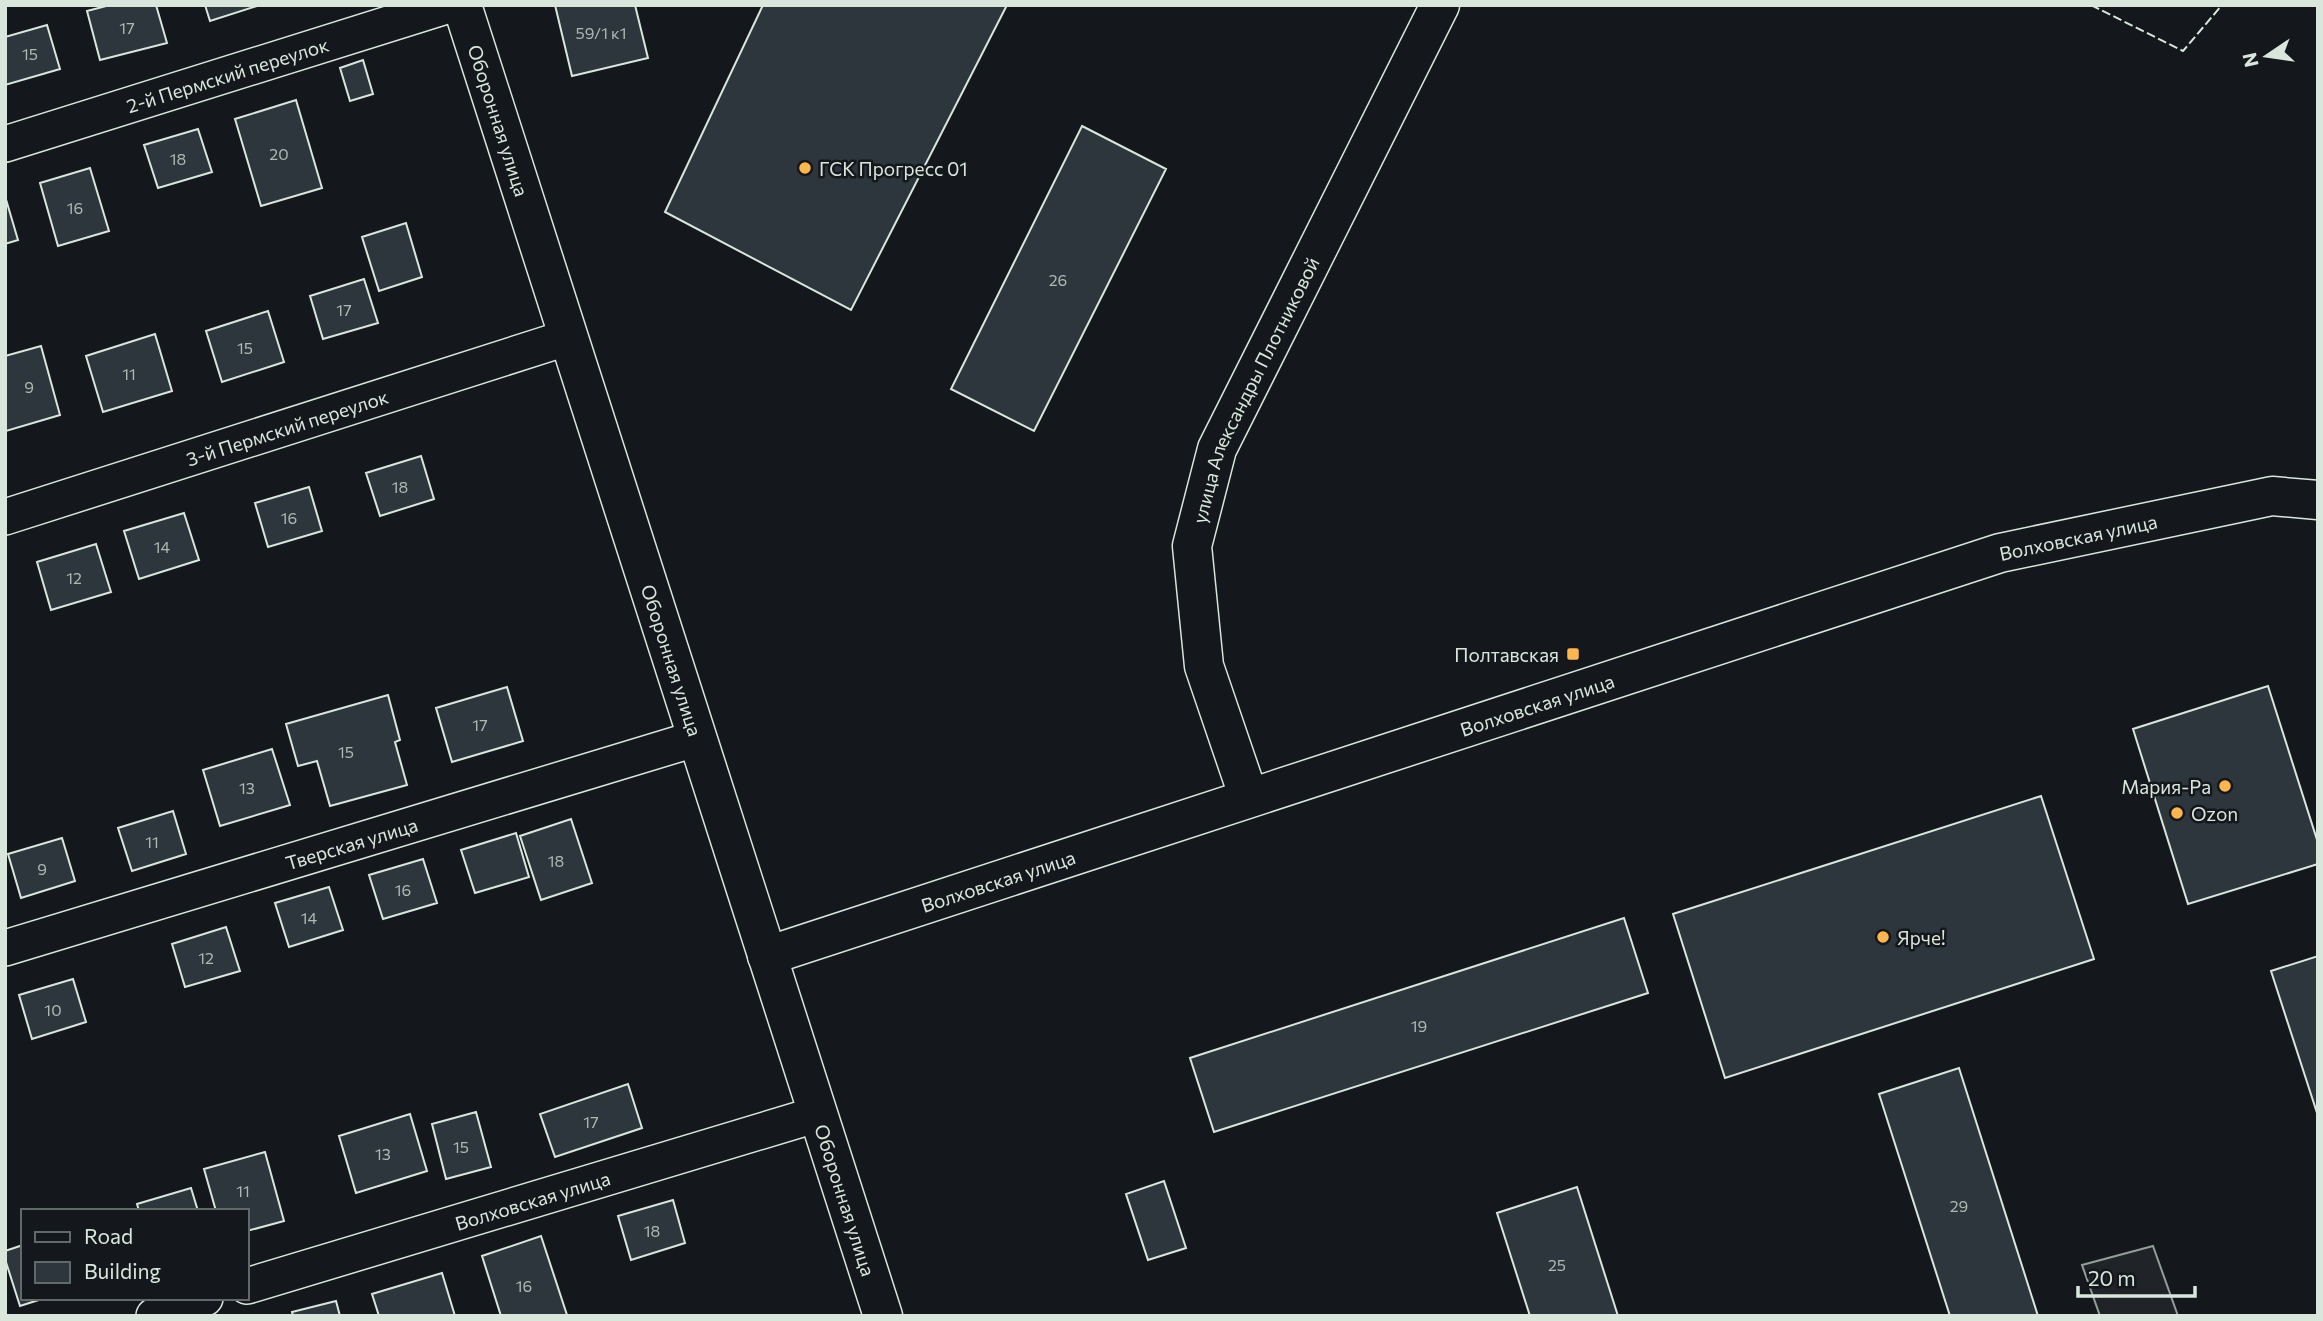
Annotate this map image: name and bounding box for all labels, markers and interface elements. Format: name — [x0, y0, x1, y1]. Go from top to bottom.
house number: 17 — [119, 18, 135, 37]
north arrow — [2232, 21, 2302, 91]
house number: 59/1 к1 — [575, 23, 627, 42]
street label: 2-й Пермский переулок — [124, 32, 331, 117]
street label: Оборонная улица — [464, 41, 534, 199]
house number: 15 — [22, 44, 38, 63]
text: N — [2237, 50, 2263, 69]
house number: 20 — [269, 144, 289, 163]
house number: 18 — [170, 149, 186, 168]
place label: ГСК Прогресс 01 — [819, 157, 968, 180]
marker: ГСК Прогресс 01 — [797, 160, 813, 176]
house number: 16 — [67, 198, 83, 217]
street label: улица Александры Плотниковой — [1187, 253, 1323, 526]
house number: 26 — [1049, 270, 1067, 289]
house number: 17 — [336, 300, 352, 319]
house number: 15 — [237, 338, 253, 357]
house number: 11 — [122, 364, 136, 383]
house number: 9 — [24, 377, 34, 396]
street label: 3-й Пермский переулок — [183, 384, 391, 470]
house number: 18 — [392, 477, 408, 496]
house number: 16 — [281, 508, 297, 527]
street label: Волховская улица — [1997, 509, 2159, 564]
house number: 14 — [154, 537, 171, 556]
house number: 12 — [66, 568, 82, 587]
street label: Оборонная улица — [637, 581, 707, 739]
place label: Полтавская — [1454, 643, 1559, 666]
marker: Полтавская — [1565, 646, 1581, 662]
street label: Волховская улица — [1457, 668, 1617, 740]
house number: 17 — [472, 715, 488, 734]
house number: 15 — [338, 742, 354, 761]
place label: Мария-Ра — [2121, 775, 2211, 798]
house number: 13 — [239, 778, 255, 797]
marker: Мария-Ра — [2217, 778, 2233, 794]
place label: Ozon — [2191, 802, 2238, 825]
marker: Ozon — [2169, 805, 2185, 821]
street label: Тверская улица — [283, 812, 420, 874]
house number: 11 — [145, 832, 159, 851]
street label: Волховская улица — [918, 845, 1078, 916]
house number: 18 — [548, 851, 564, 870]
house number: 9 — [37, 859, 47, 878]
house number: 16 — [395, 880, 411, 899]
house number: 14 — [301, 908, 318, 927]
place label: Ярче! — [1897, 926, 1945, 949]
marker: Ярче! — [1875, 929, 1891, 945]
house number: 12 — [198, 948, 214, 967]
house number: 10 — [44, 1000, 62, 1019]
house number: 19 — [1411, 1016, 1427, 1035]
house number: 17 — [583, 1112, 599, 1131]
street label: Оборонная улица — [811, 1121, 881, 1279]
house number: 15 — [453, 1137, 469, 1156]
house number: 13 — [375, 1144, 391, 1163]
street label: Волховская улица — [452, 1166, 613, 1234]
house number: 11 — [236, 1181, 250, 1200]
house number: 29 — [1950, 1196, 1968, 1215]
legend — [21, 1209, 248, 1300]
house number: 18 — [644, 1221, 660, 1240]
text: Road — [84, 1223, 133, 1248]
scale bar — [2078, 1254, 2195, 1298]
house number: 25 — [1548, 1255, 1566, 1274]
text: Building — [84, 1258, 161, 1283]
text: 20 m — [2088, 1265, 2136, 1290]
house number: 16 — [516, 1276, 532, 1295]

